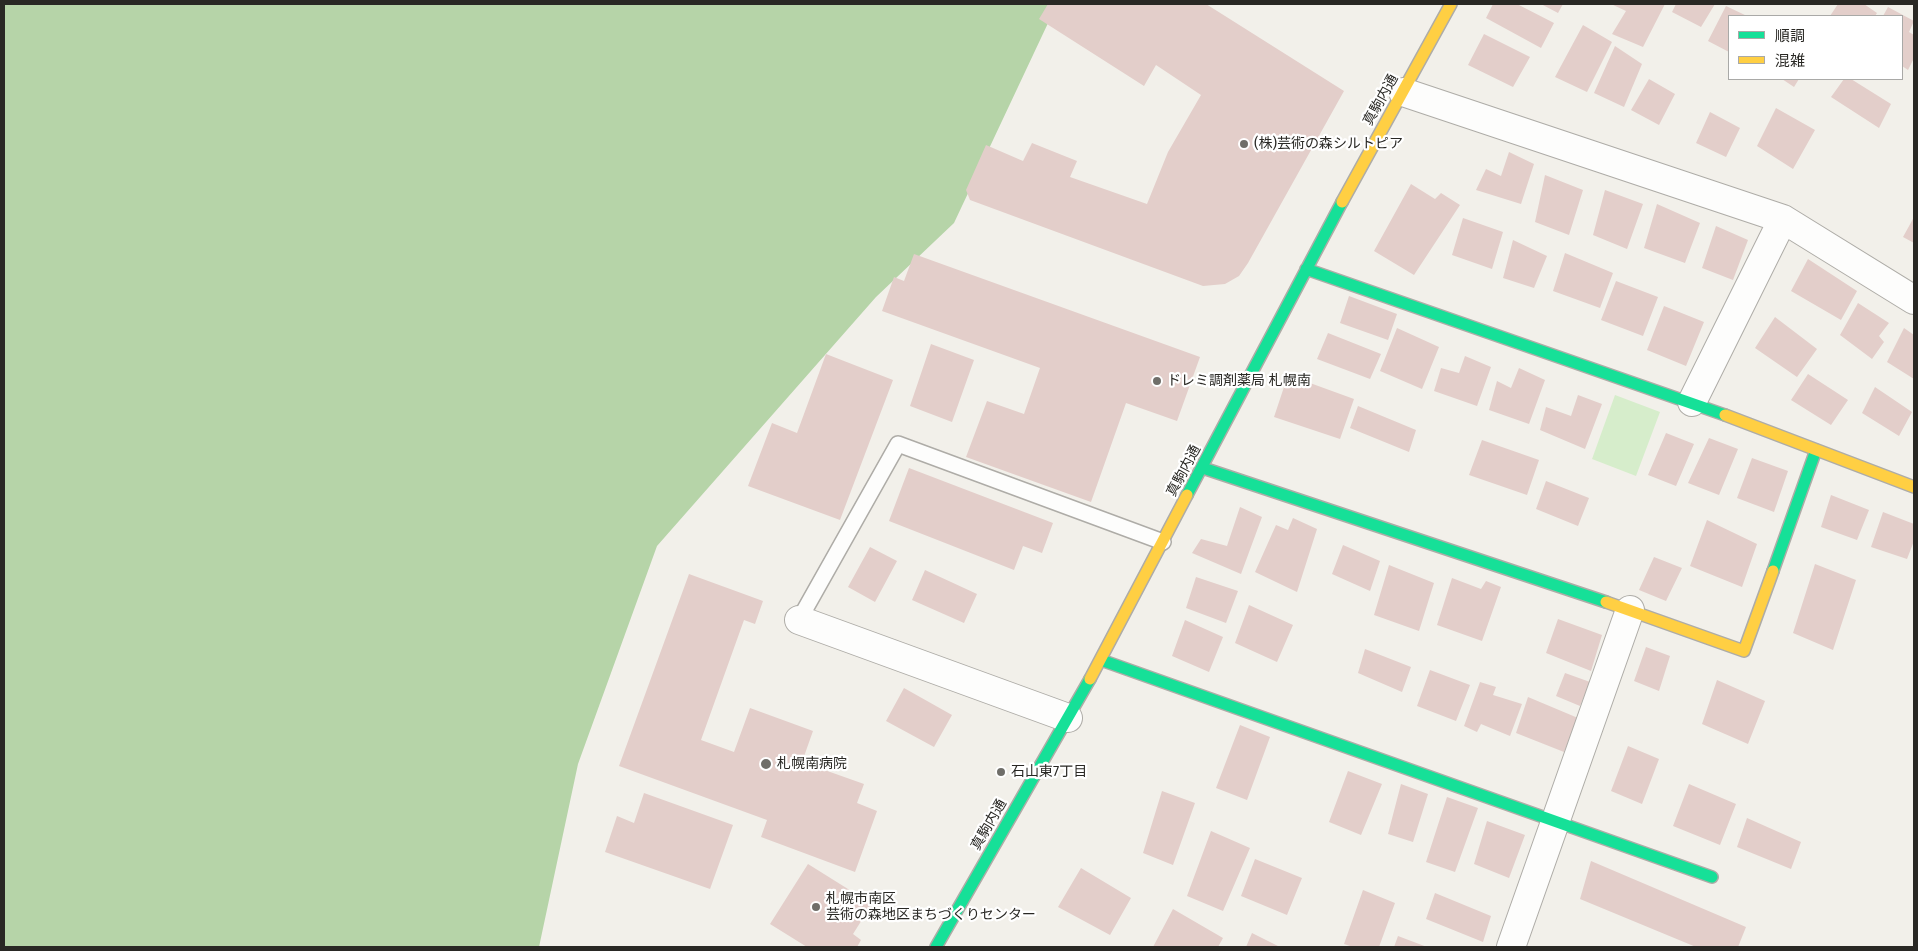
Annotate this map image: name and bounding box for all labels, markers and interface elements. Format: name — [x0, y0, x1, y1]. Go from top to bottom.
legend — [1728, 15, 1903, 80]
text: 順調 — [1775, 27, 1805, 45]
text: 混雑 — [1775, 52, 1805, 70]
street label: 真駒内通 — [1360, 71, 1402, 129]
place label: (株)芸術の森シルトピア — [1254, 136, 1403, 152]
marker: (株)芸術の森シルトピア — [1238, 138, 1250, 150]
place label: ドレミ調剤薬局 札幌南 — [1167, 373, 1311, 389]
marker: ドレミ調剤薬局 札幌南 — [1151, 375, 1163, 387]
street label: 真駒内通 — [1163, 442, 1205, 500]
place label: 札幌南病院 — [777, 756, 847, 772]
marker: 札幌南病院 — [759, 757, 773, 771]
place label: 石山東7丁目 — [1011, 764, 1087, 780]
marker: 石山東7丁目 — [995, 766, 1007, 778]
street label: 真駒内通 — [968, 797, 1010, 853]
place label: 札幌市南区 芸術の森地区まちづくりセンター — [826, 891, 1036, 924]
marker: 札幌市南区 芸術の森地区まちづくりセンター — [810, 901, 822, 913]

